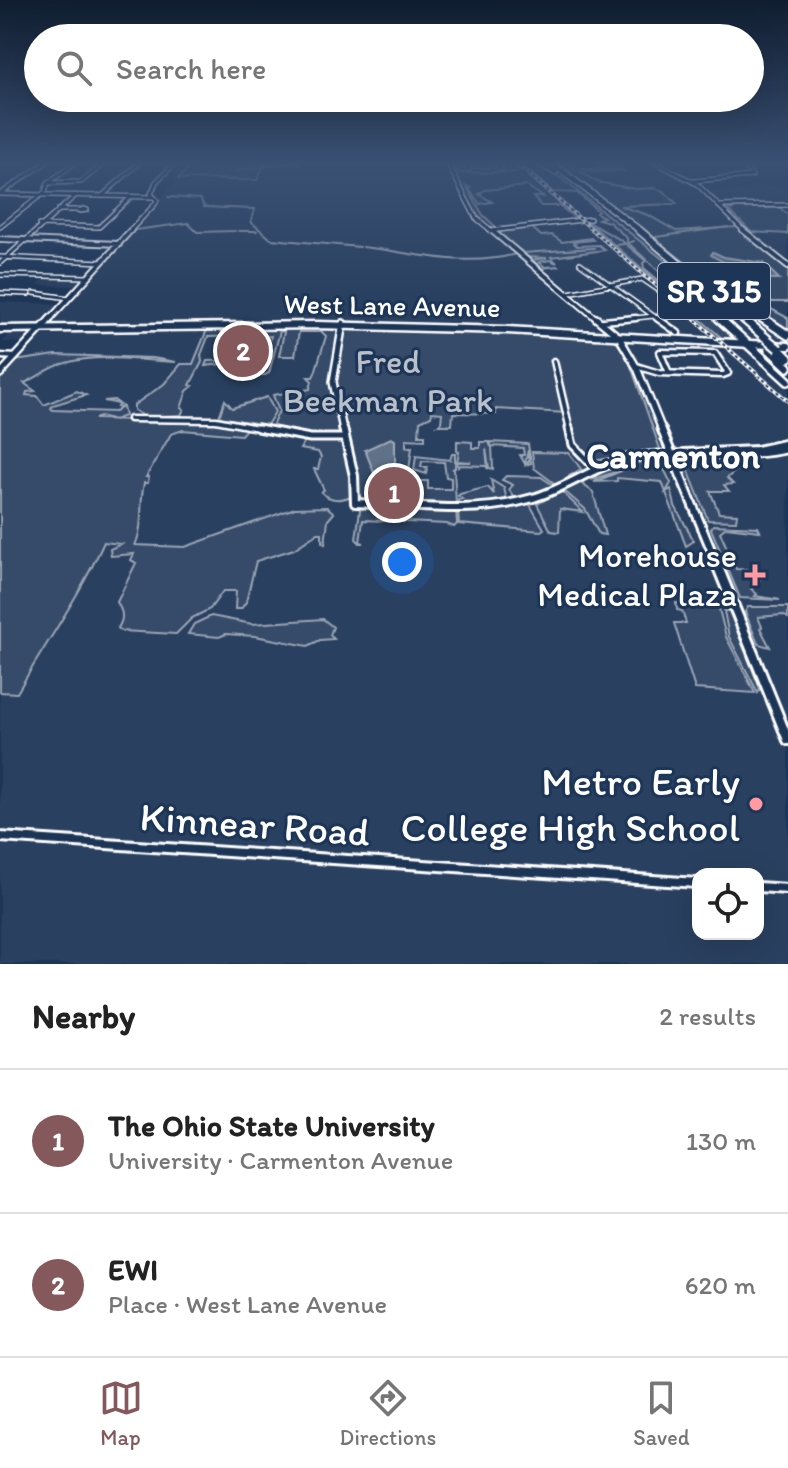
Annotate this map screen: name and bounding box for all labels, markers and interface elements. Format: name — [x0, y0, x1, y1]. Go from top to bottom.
search box — [24, 24, 764, 112]
icon: search — [52, 46, 96, 90]
text: Search here — [116, 50, 266, 87]
road number: SR 315 — [658, 263, 770, 319]
street label: West Lane Avenue — [283, 286, 501, 324]
pin: 2 — [217, 321, 269, 381]
park label: Fred Beekman Park — [283, 341, 493, 421]
district label: Carmenton — [586, 434, 761, 477]
pin: 1 — [368, 463, 420, 523]
place label: Morehouse Medical Plaza — [537, 535, 737, 615]
your location — [382, 542, 422, 582]
marker: Morehouse Medical Plaza — [744, 564, 766, 586]
place label: Metro Early College High School — [401, 757, 740, 851]
street label: Kinnear Road — [138, 792, 372, 856]
marker: Metro Early College High School — [747, 795, 765, 813]
map controls — [692, 868, 764, 940]
button: locate — [692, 868, 764, 940]
text: Nearby — [32, 996, 135, 1037]
text: 2 results — [659, 1000, 756, 1032]
text: The Ohio State University — [108, 1107, 435, 1144]
text: 1 — [52, 1125, 64, 1157]
text: 130 m — [686, 1125, 756, 1157]
text: University · Carmenton Avenue — [108, 1144, 453, 1176]
text: EWI — [108, 1251, 158, 1288]
text: 2 — [51, 1269, 65, 1301]
text: 620 m — [685, 1269, 756, 1301]
text: Place · West Lane Avenue — [108, 1288, 387, 1320]
tab: Map — [99, 1376, 143, 1451]
tab: Directions — [340, 1376, 436, 1451]
tab: Saved — [633, 1376, 689, 1451]

